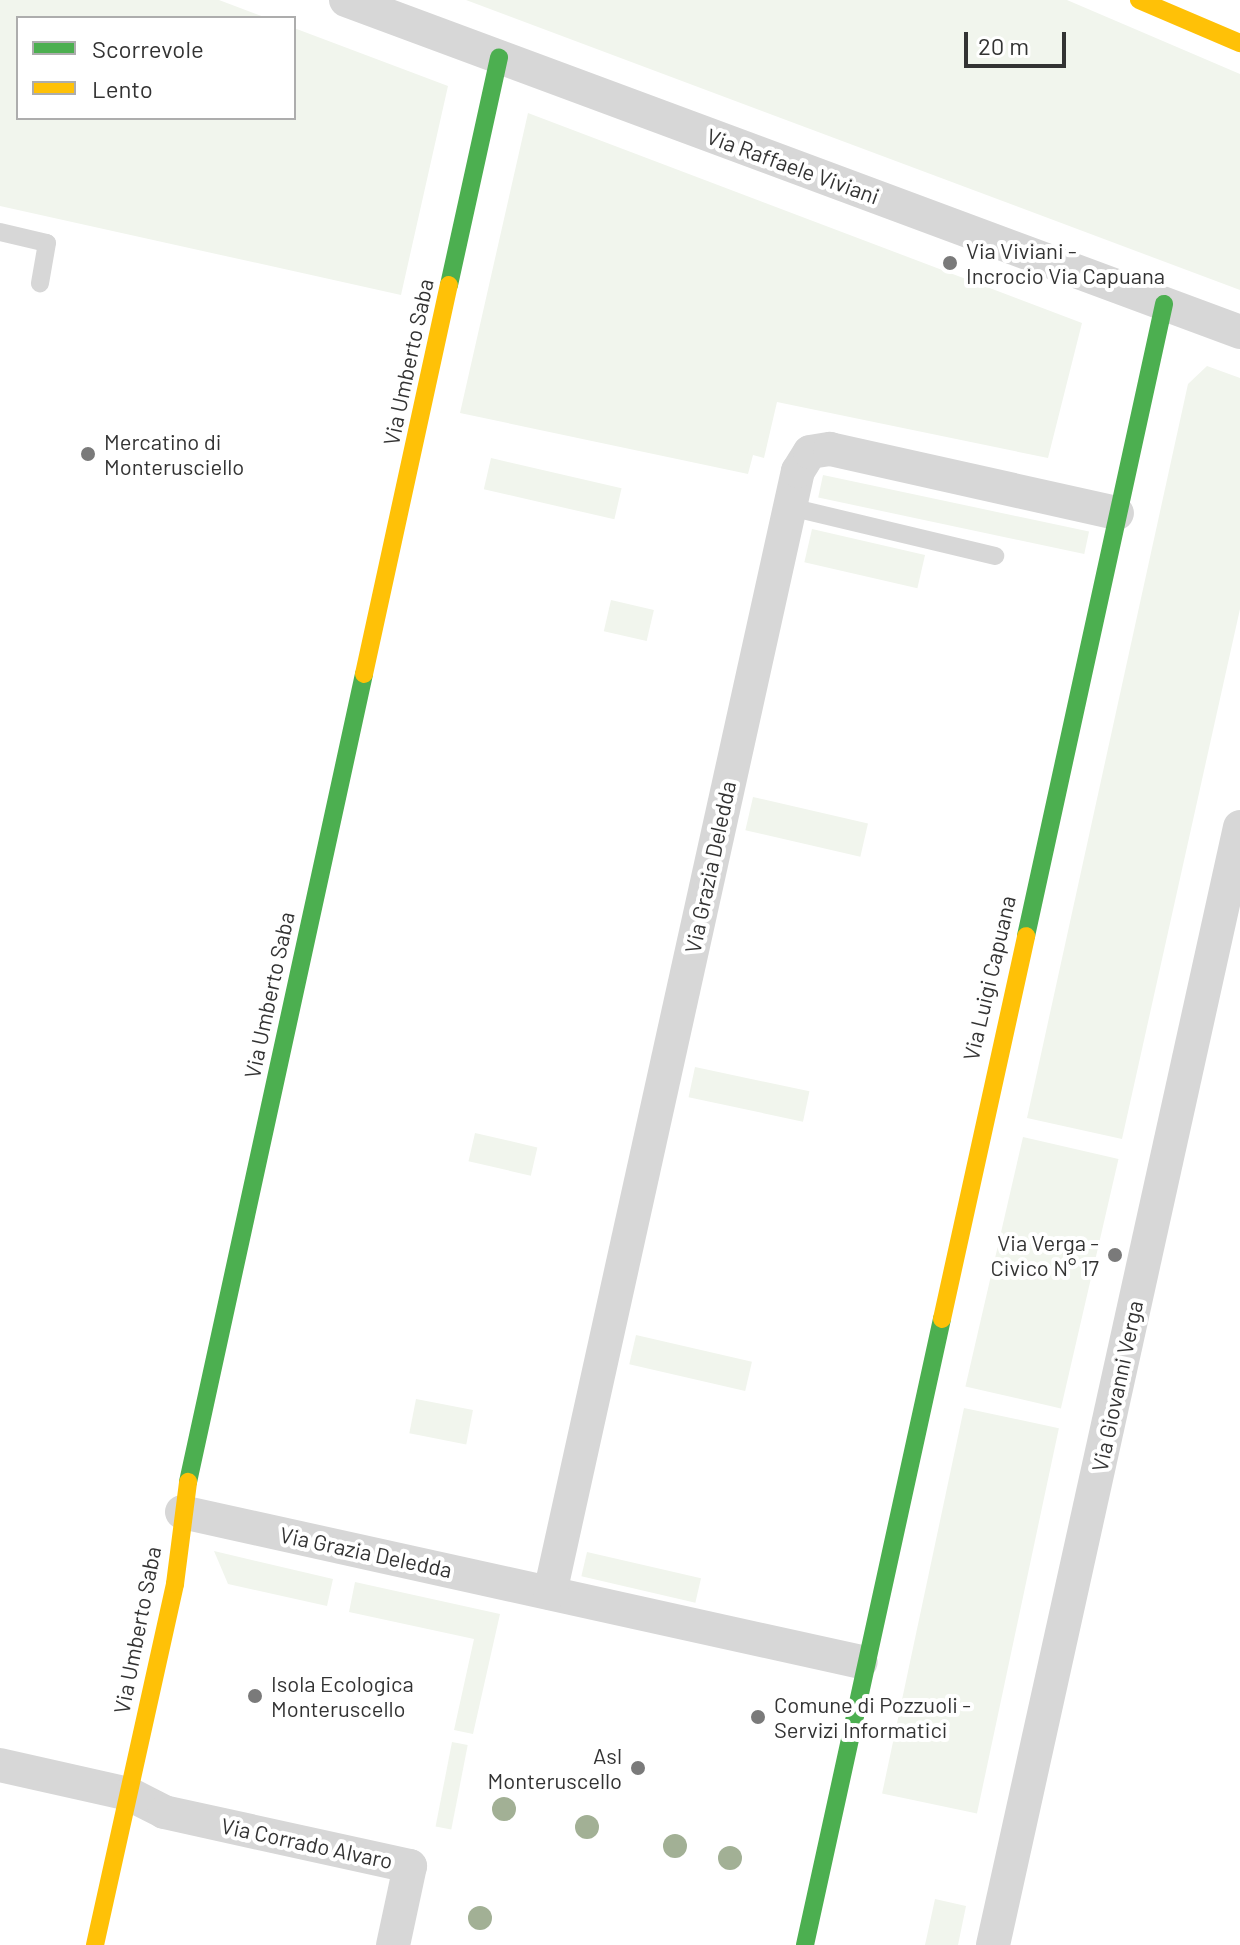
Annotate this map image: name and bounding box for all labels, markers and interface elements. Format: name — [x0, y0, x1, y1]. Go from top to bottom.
legend — [16, 16, 296, 120]
scale bar — [968, 16, 1070, 66]
text: 20 m — [978, 31, 1029, 60]
text: Scorrevole — [92, 34, 204, 63]
text: Lento — [92, 74, 153, 103]
street label: Via Raffaele Viviani — [703, 123, 883, 209]
place label: Via Viviani - Incrocio Via Capuana — [966, 237, 1165, 288]
marker: Via Viviani - Incrocio Via Capuana — [941, 254, 959, 272]
street label: Via Umberto Saba — [377, 276, 439, 448]
place label: Mercatino di Monterusciello — [104, 428, 244, 480]
marker: Mercatino di Monterusciello — [79, 445, 97, 463]
street label: Via Grazia Deledda — [679, 779, 741, 955]
street label: Via Luigi Capuana — [957, 893, 1021, 1063]
street label: Via Umberto Saba — [238, 909, 300, 1081]
place label: Via Verga - Civico N° 17 — [990, 1229, 1099, 1280]
marker: Via Verga - Civico N° 17 — [1106, 1246, 1124, 1264]
street label: Via Giovanni Verga — [1086, 1298, 1148, 1474]
street label: Via Grazia Deledda — [278, 1521, 454, 1583]
street label: Via Umberto Saba — [108, 1544, 166, 1716]
place label: Isola Ecologica Monteruscello — [271, 1670, 414, 1722]
marker: Isola Ecologica Monteruscello — [246, 1687, 264, 1705]
place label: Comune di Pozzuoli - Servizi Informatici — [774, 1691, 971, 1742]
marker: Comune di Pozzuoli - Servizi Informatici — [749, 1708, 767, 1726]
place label: Asl Monteruscello — [487, 1742, 622, 1794]
marker: Asl Monteruscello — [629, 1759, 647, 1777]
street label: Via Corrado Alvaro — [219, 1812, 395, 1874]

